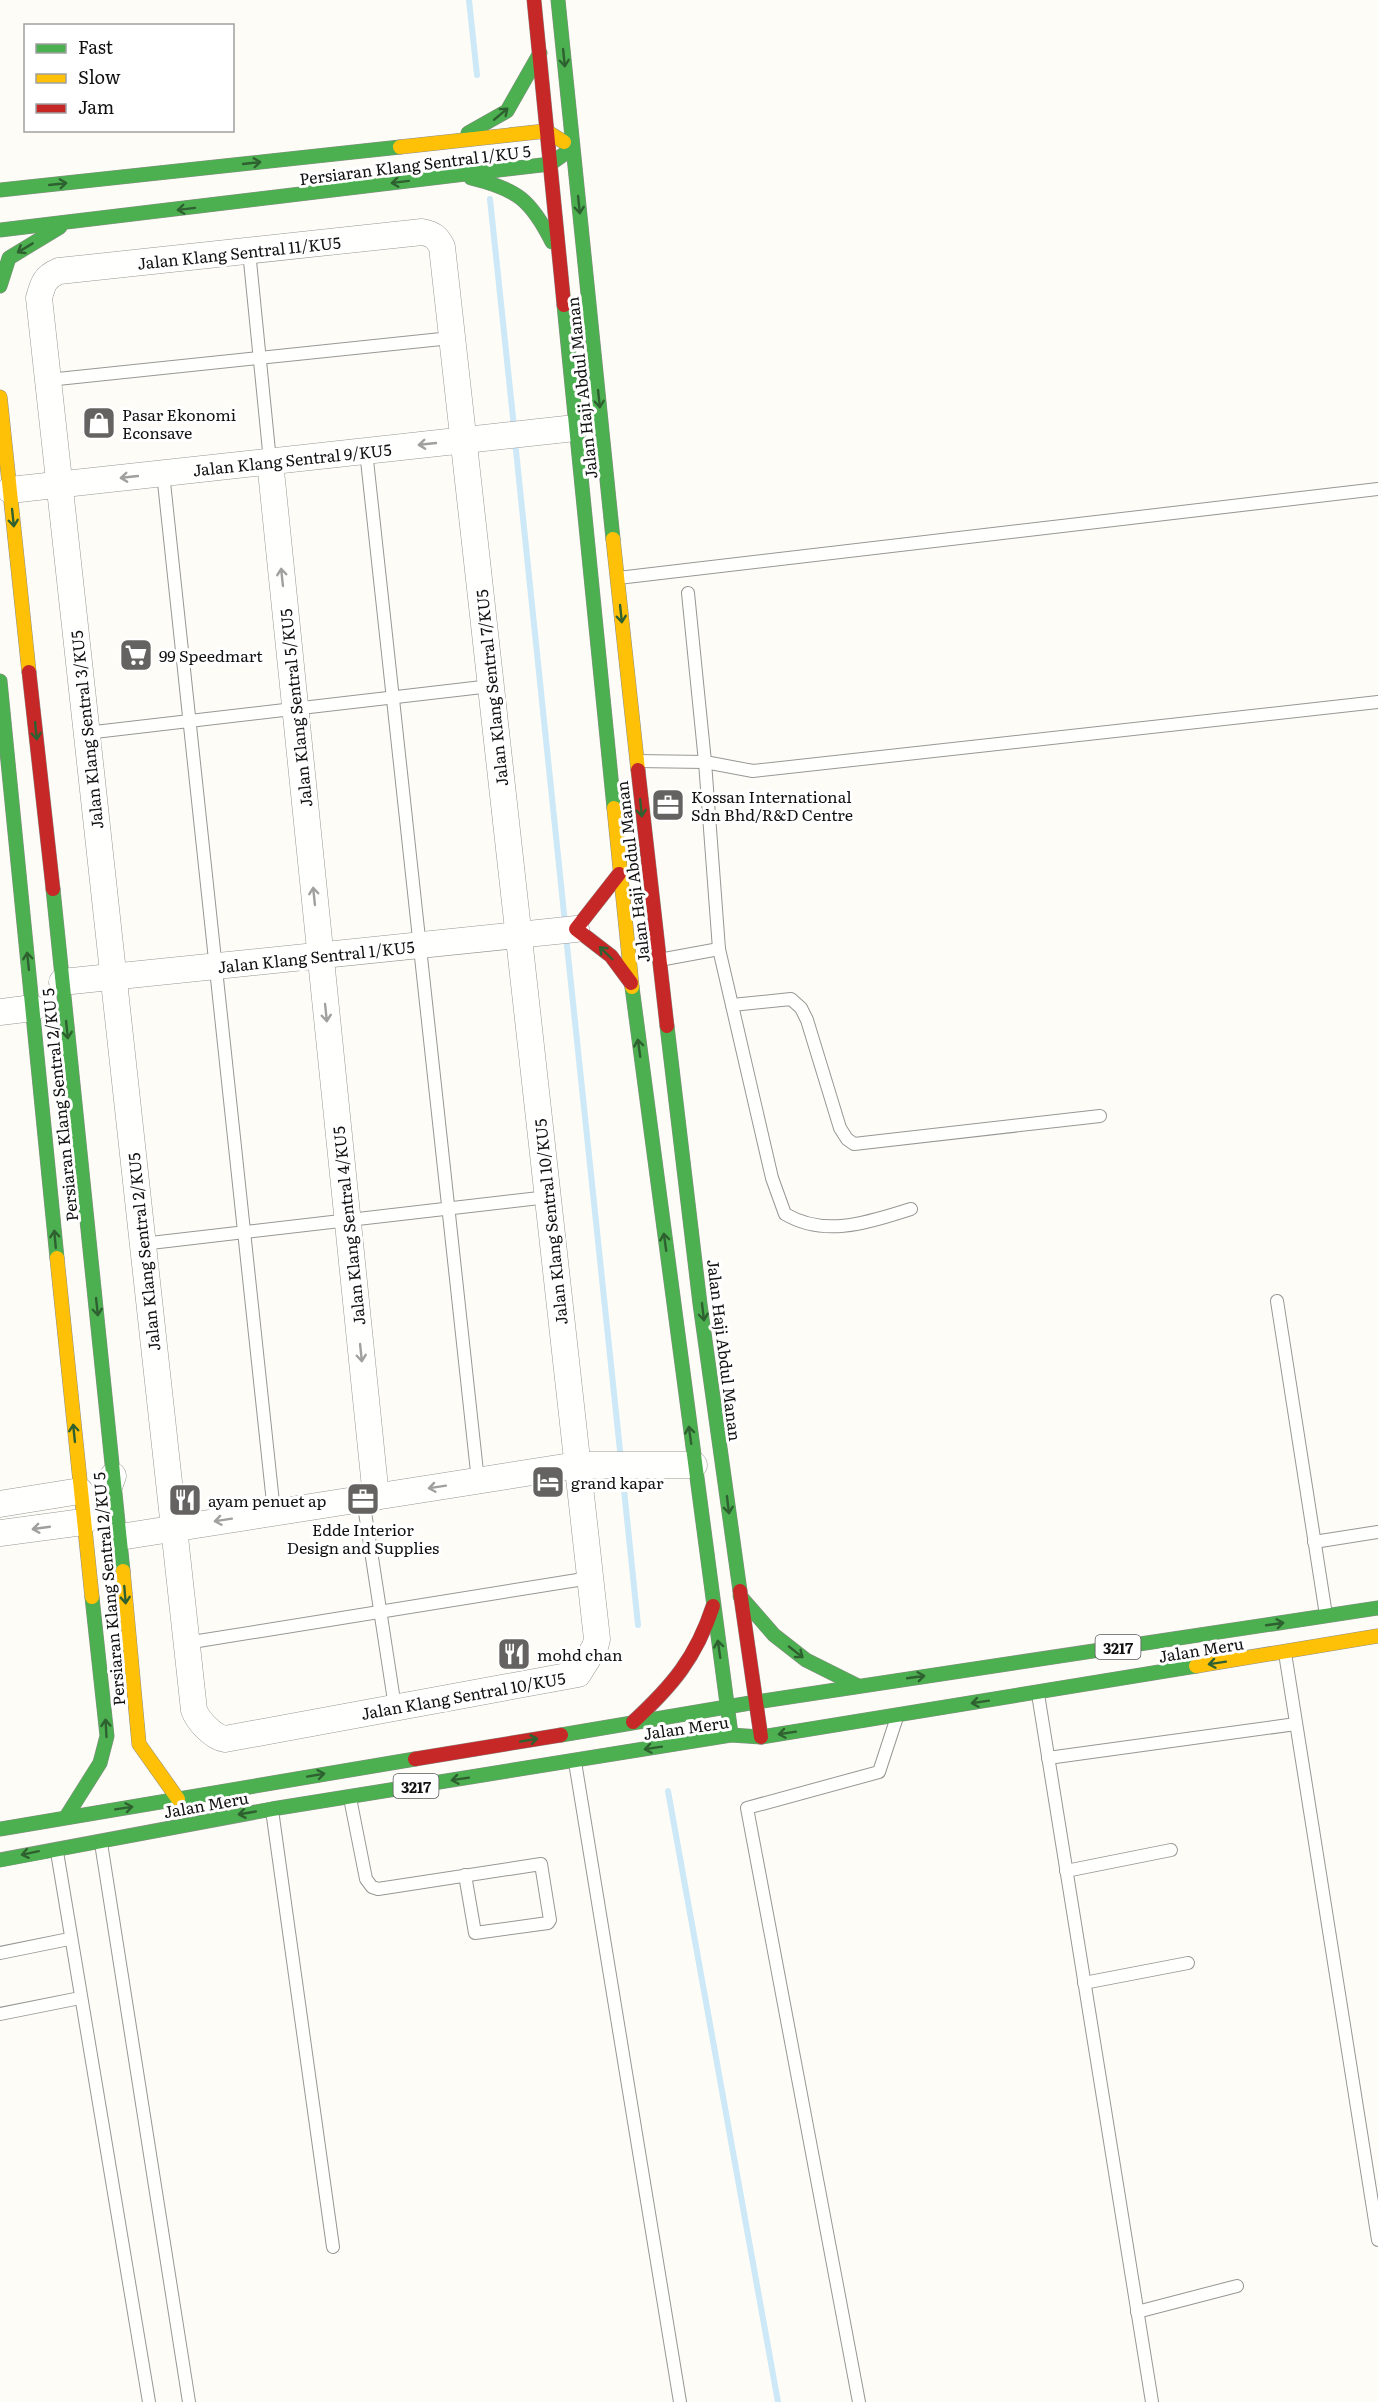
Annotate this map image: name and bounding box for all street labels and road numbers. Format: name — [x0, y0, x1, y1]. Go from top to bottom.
street label: Persiaran Klang Sentral 1/KU 5 — [298, 138, 532, 190]
street label: Jalan Klang Sentral 11/KU5 — [136, 229, 342, 275]
street label: Jalan Haji Abdul Manan — [559, 295, 603, 480]
street label: Jalan Klang Sentral 9/KU5 — [191, 437, 393, 481]
street label: Jalan Klang Sentral 7/KU5 — [469, 588, 513, 788]
street label: Jalan Klang Sentral 5/KU5 — [273, 608, 317, 808]
street label: Jalan Klang Sentral 3/KU5 — [64, 629, 108, 831]
street label: Jalan Haji Abdul Manan — [609, 779, 655, 964]
street label: Jalan Klang Sentral 1/KU5 — [216, 934, 416, 978]
street label: Persiaran Klang Sentral 2/KU 5 — [35, 987, 83, 1223]
street label: Jalan Klang Sentral 10/KU5 — [527, 1118, 573, 1326]
street label: Jalan Klang Sentral 4/KU5 — [326, 1125, 370, 1327]
street label: Jalan Klang Sentral 2/KU5 — [121, 1152, 165, 1352]
street label: Jalan Haji Abdul Manan — [702, 1258, 748, 1443]
street label: Persiaran Klang Sentral 2/KU 5 — [86, 1471, 130, 1707]
street label: Jalan Meru — [1157, 1630, 1245, 1668]
road number: 3217 — [1096, 1635, 1140, 1659]
street label: Jalan Klang Sentral 10/KU5 — [359, 1665, 567, 1725]
street label: Jalan Meru — [642, 1709, 730, 1745]
road number: 3217 — [394, 1774, 438, 1798]
street label: Jalan Meru — [162, 1785, 250, 1823]

